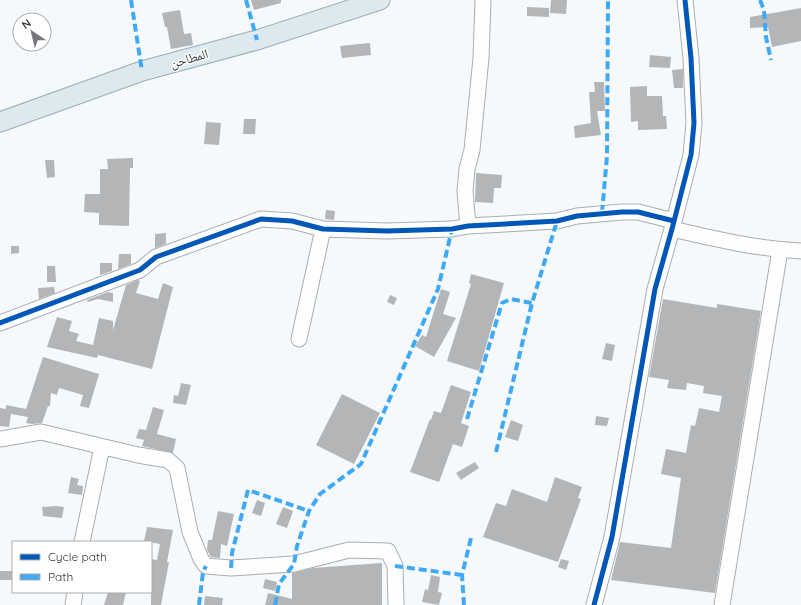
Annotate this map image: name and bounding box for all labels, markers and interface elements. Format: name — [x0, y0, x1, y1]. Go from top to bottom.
north arrow — [12, 12, 52, 52]
text: N — [19, 16, 34, 32]
street label: المطاحن — [168, 45, 210, 72]
legend — [12, 541, 152, 593]
text: Cycle path — [48, 549, 107, 564]
text: Path — [48, 569, 73, 584]

